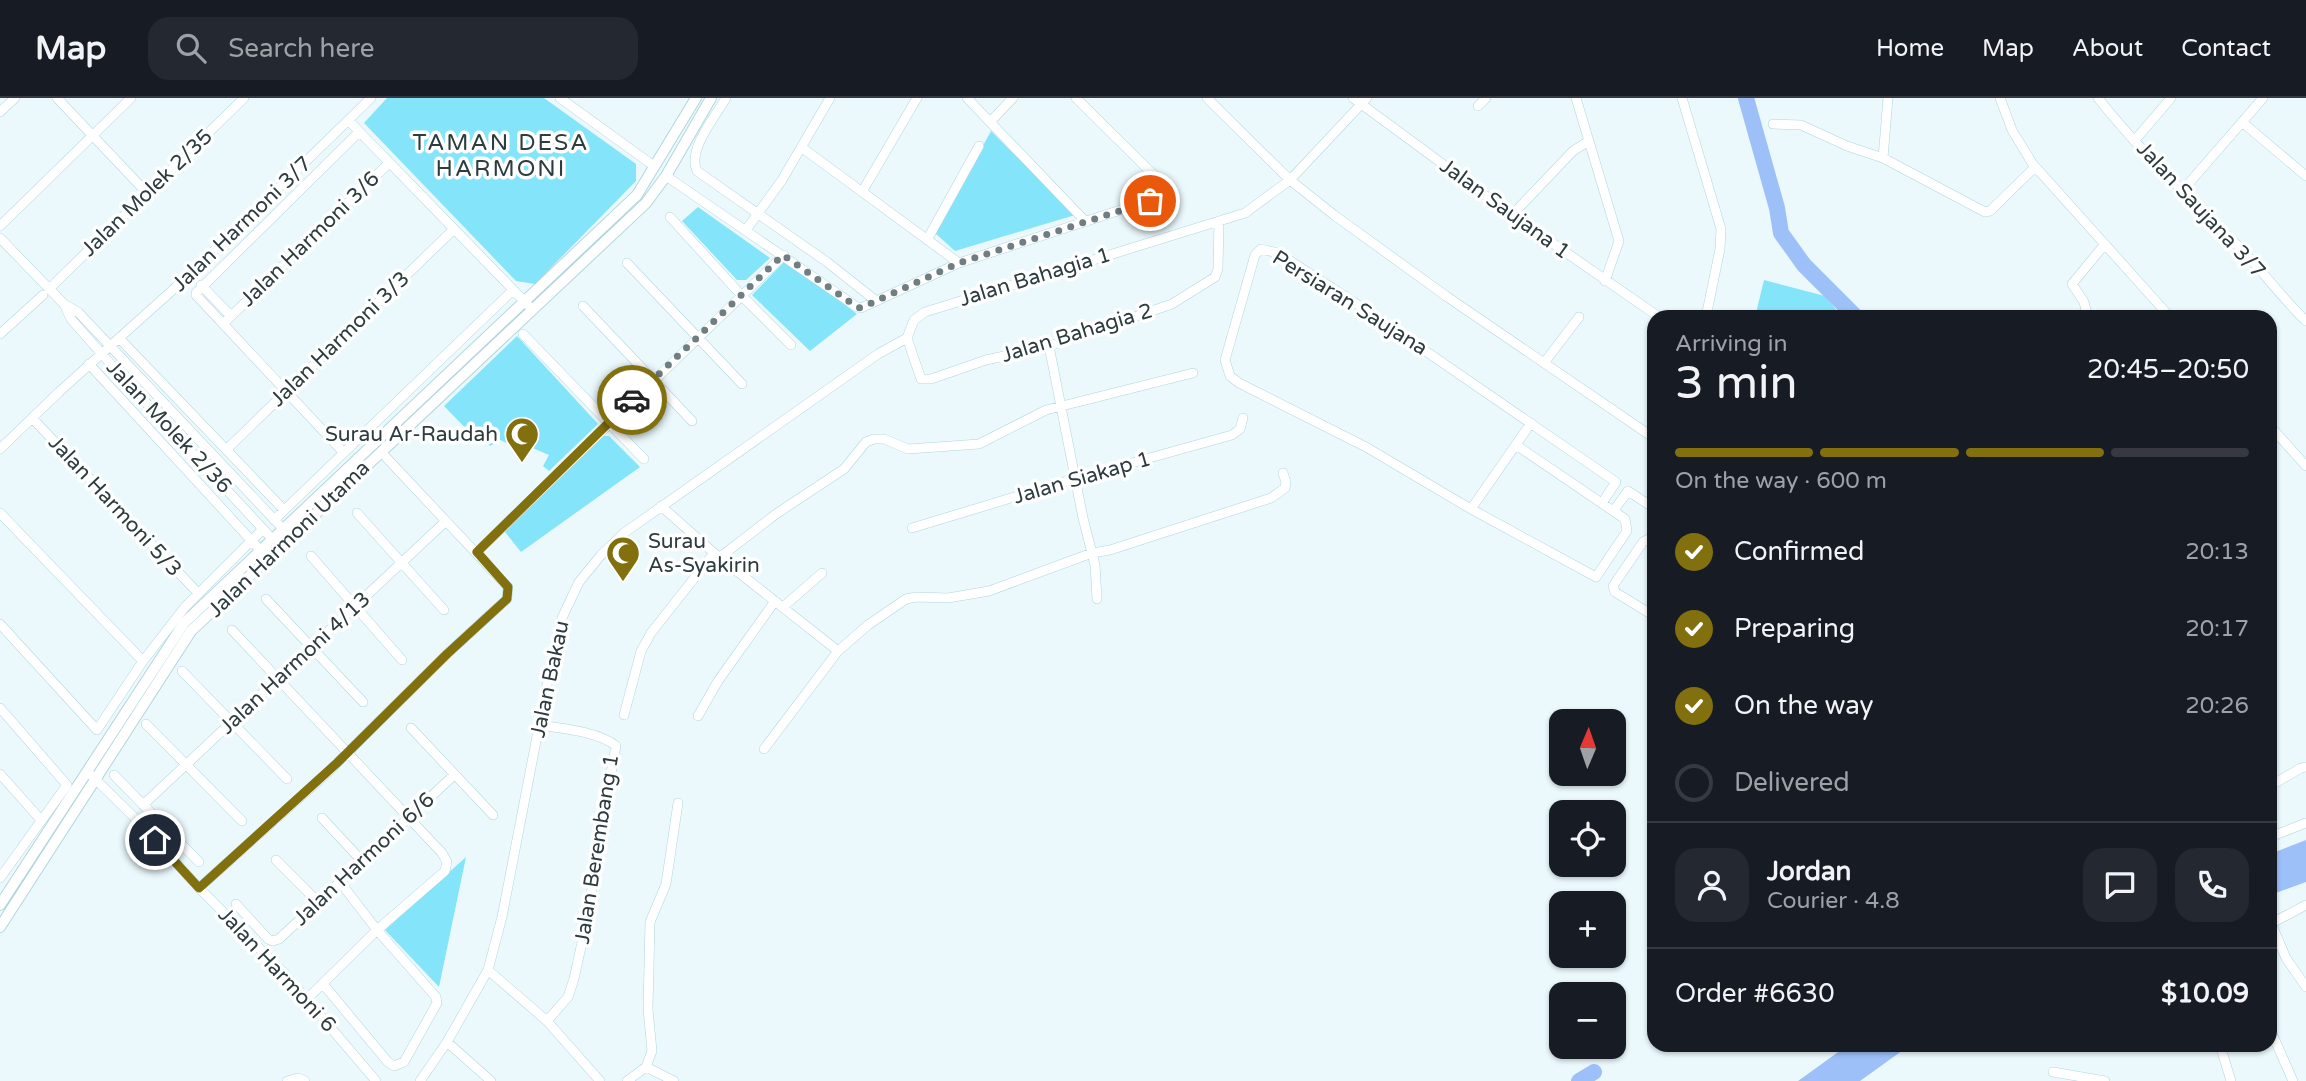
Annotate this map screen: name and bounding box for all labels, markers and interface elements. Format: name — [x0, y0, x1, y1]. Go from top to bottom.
search box — [148, 17, 638, 80]
text: Map — [35, 29, 106, 68]
icon: search — [172, 29, 210, 67]
text: Search here — [228, 33, 374, 64]
text: Home — [1876, 34, 1944, 63]
text: Map — [1982, 34, 2034, 63]
text: About — [2072, 34, 2143, 63]
text: Contact — [2181, 34, 2271, 63]
street label: Jalan Molek 2/35 — [76, 124, 218, 262]
district label: TAMAN DESA HARMONI — [413, 129, 589, 183]
street label: Jalan Saujana 3/7 — [2131, 137, 2271, 283]
street label: Jalan Harmoni 3/7 — [167, 151, 317, 297]
street label: Jalan Saujana 1 — [1435, 153, 1575, 265]
street label: Jalan Harmoni 3/6 — [235, 166, 385, 312]
pin — [1120, 171, 1180, 231]
icon: bag — [1131, 182, 1169, 220]
street label: Jalan Bahagia 1 — [956, 242, 1114, 312]
street label: Persiaran Saujana — [1268, 245, 1432, 361]
street label: Jalan Harmoni 3/3 — [265, 266, 415, 412]
street label: Jalan Bahagia 2 — [998, 298, 1156, 368]
text: Arriving in — [1675, 330, 1788, 358]
text: 20:45–20:50 — [2087, 354, 2249, 385]
street label: Jalan Molek 2/36 — [101, 355, 237, 499]
text: 3 min — [1675, 356, 1798, 411]
courier — [597, 365, 667, 435]
icon: car — [613, 381, 651, 419]
mosque icon: Surau Ar-Raudah — [503, 415, 541, 464]
place label: Surau Ar-Raudah — [325, 422, 498, 447]
street label: Jalan Harmoni 5/3 — [43, 430, 187, 582]
street label: Jalan Siakap 1 — [1011, 446, 1153, 510]
street label: Jalan Harmoni Utama — [203, 455, 375, 623]
text: On the way · 600 m — [1675, 467, 1887, 495]
place label: Surau As-Syakirin — [648, 529, 760, 578]
icon: check — [1675, 533, 1713, 571]
mosque icon: Surau As-Syakirin — [604, 534, 642, 583]
text: Confirmed — [1734, 536, 1864, 567]
text: 20:13 — [2185, 538, 2249, 566]
street label: Jalan Harmoni 4/13 — [214, 587, 376, 739]
icon: check — [1675, 610, 1713, 648]
text: Preparing — [1734, 613, 1855, 644]
text: 20:17 — [2185, 615, 2249, 643]
street label: Jalan Bakau — [525, 618, 575, 740]
icon: check — [1675, 687, 1713, 725]
text: On the way — [1734, 690, 1874, 721]
text: 20:26 — [2185, 692, 2249, 720]
north arrow — [1549, 709, 1626, 786]
map controls — [1549, 709, 1626, 1059]
street label: Jalan Berembang 1 — [570, 752, 624, 946]
text: Delivered — [1734, 767, 1850, 798]
street label: Jalan Harmoni 6/6 — [288, 787, 440, 931]
button: locate — [1549, 800, 1626, 877]
pin — [125, 810, 185, 870]
icon: home — [136, 821, 174, 859]
button: person — [1675, 848, 1749, 922]
button: chat — [2083, 848, 2157, 922]
button: phone — [2175, 848, 2249, 922]
text: Jordan — [1767, 856, 1851, 887]
text: Courier · 4.8 — [1767, 887, 1900, 915]
button: + — [1549, 891, 1626, 968]
street label: Jalan Harmoni 6 — [213, 902, 341, 1038]
text: Order #6630 — [1675, 978, 1835, 1009]
text: $10.09 — [2161, 978, 2249, 1009]
button: − — [1549, 982, 1626, 1059]

